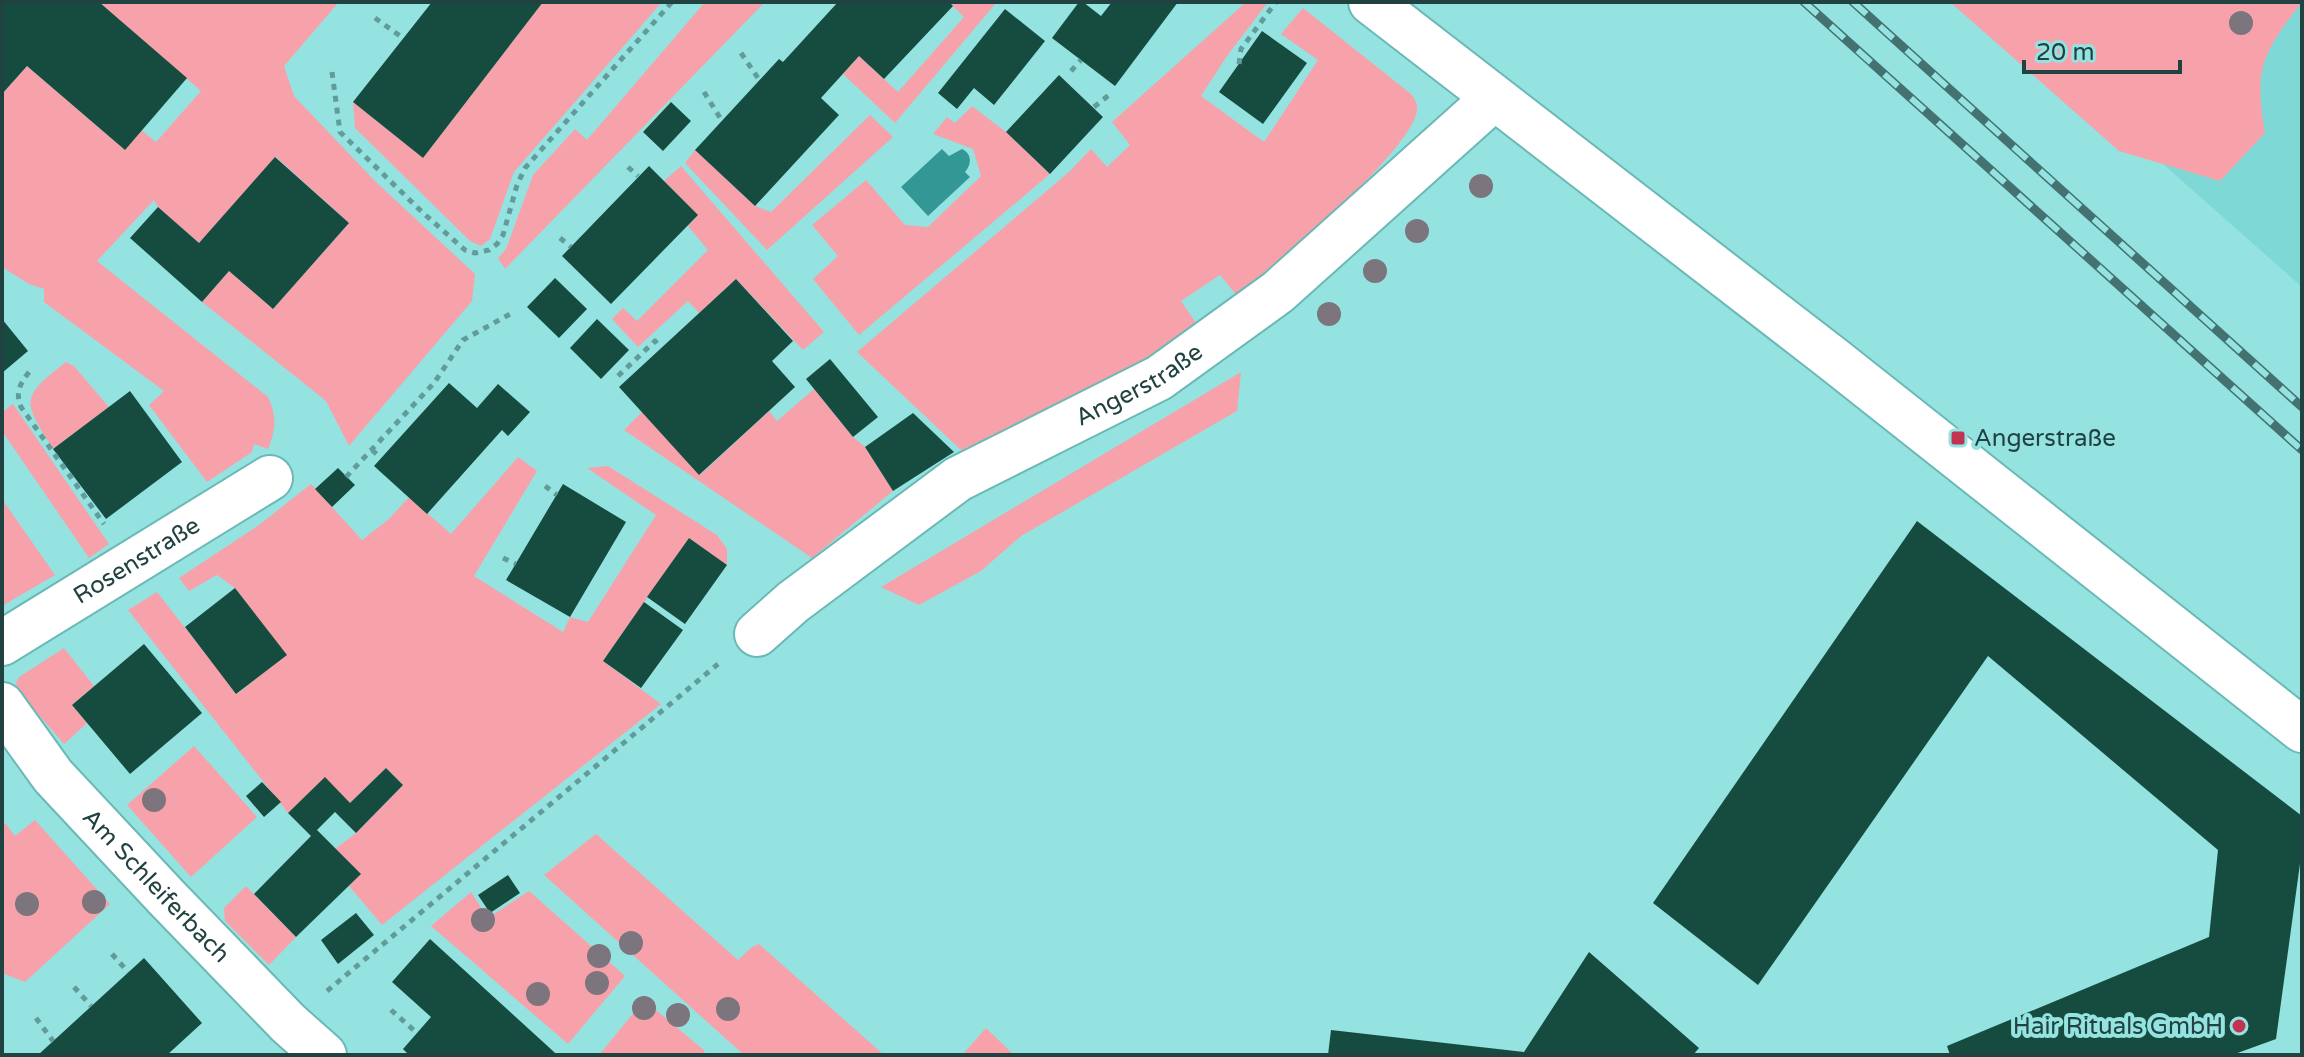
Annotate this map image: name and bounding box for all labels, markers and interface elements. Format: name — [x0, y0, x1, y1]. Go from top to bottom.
scale bar — [2024, 24, 2180, 74]
text: 20 m — [2036, 38, 2094, 67]
street label: Angerstraße — [1071, 337, 1208, 433]
place label: Angerstraße — [1974, 424, 2116, 453]
marker: Angerstraße — [1949, 429, 1967, 447]
street label: Rosenstraße — [68, 511, 205, 610]
street label: Am Schleiferbach — [76, 803, 236, 969]
place label: Hair Rituals GmbH — [2013, 1012, 2223, 1041]
marker: Hair Rituals GmbH — [2230, 1017, 2248, 1035]

